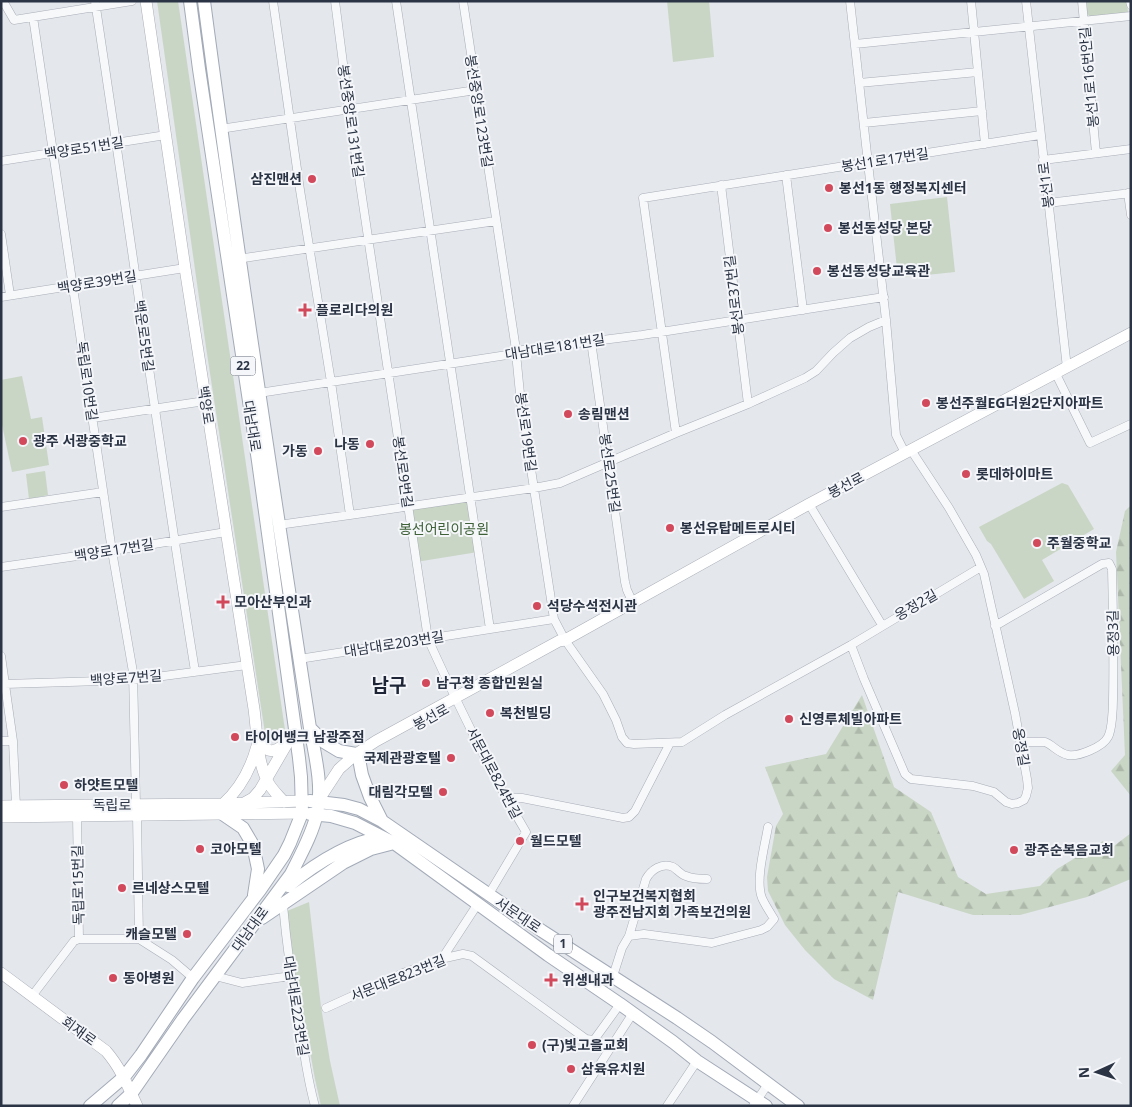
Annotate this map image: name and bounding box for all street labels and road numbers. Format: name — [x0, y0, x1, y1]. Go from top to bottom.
street label: 봉선1로16번안길 — [1075, 26, 1102, 128]
street label: 봉선중앙로123번길 — [461, 53, 498, 169]
street label: 봉선중앙로131번길 — [334, 63, 369, 179]
street label: 백양로51번길 — [43, 132, 125, 163]
street label: 봉선1로17번길 — [840, 143, 930, 176]
street label: 봉선1로 — [1033, 161, 1058, 209]
street label: 봉선로37번길 — [719, 254, 748, 336]
street label: 백양로39번길 — [56, 266, 138, 297]
street label: 백운로5번길 — [130, 299, 159, 373]
street label: 대남대로181번길 — [503, 329, 606, 364]
street label: 독립로10번길 — [72, 340, 102, 422]
road number: 22 — [230, 356, 256, 376]
street label: 백양로 — [194, 384, 219, 426]
street label: 봉선로19번길 — [511, 391, 541, 473]
street label: 대남대로 — [239, 399, 266, 453]
street label: 봉선로25번길 — [595, 432, 625, 514]
street label: 봉선로9번길 — [389, 435, 418, 509]
street label: 봉선로 — [824, 467, 867, 502]
street label: 백양로17번길 — [73, 534, 155, 565]
street label: 옹정2길 — [891, 585, 941, 624]
street label: 용정3길 — [1103, 610, 1122, 656]
street label: 대남대로203번길 — [342, 626, 445, 661]
street label: 백양로7번길 — [89, 665, 163, 690]
street label: 봉선로 — [409, 699, 452, 734]
street label: 서문대로824번길 — [462, 724, 527, 822]
street label: 옹정길 — [1009, 726, 1034, 768]
street label: 독립로 — [93, 795, 131, 814]
street label: 독립로15번길 — [67, 845, 88, 925]
street label: 서문대로 — [492, 892, 545, 937]
street label: 대남대로 — [227, 902, 272, 955]
road number: 1 — [554, 934, 572, 954]
street label: 서문대로823번길 — [347, 950, 448, 1005]
street label: 대남대로223번길 — [279, 954, 314, 1057]
street label: 회재로 — [58, 1012, 101, 1050]

